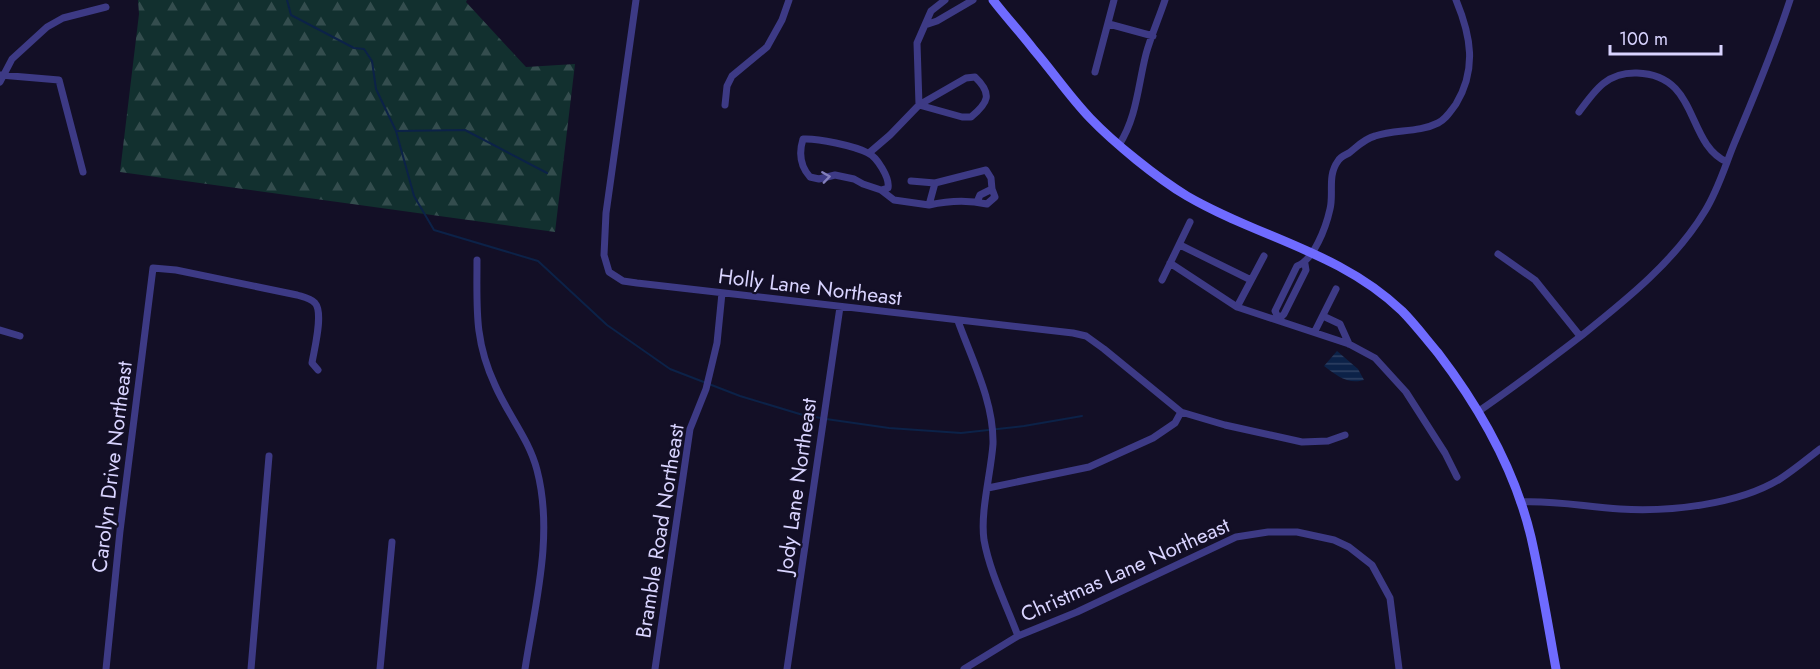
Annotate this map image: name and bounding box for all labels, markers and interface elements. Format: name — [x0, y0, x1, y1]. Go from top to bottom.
scale bar — [1610, 18, 1721, 56]
text: 100 m — [1619, 26, 1668, 52]
one-way arrow — [821, 171, 831, 183]
street label: Holly Lane Northeast — [716, 261, 904, 313]
street label: Carolyn Drive Northeast — [84, 360, 140, 574]
street label: Jody Lane Northeast — [769, 396, 824, 579]
street label: Bramble Road Northeast — [628, 422, 692, 640]
street label: Christmas Lane Northeast — [1016, 510, 1234, 630]

